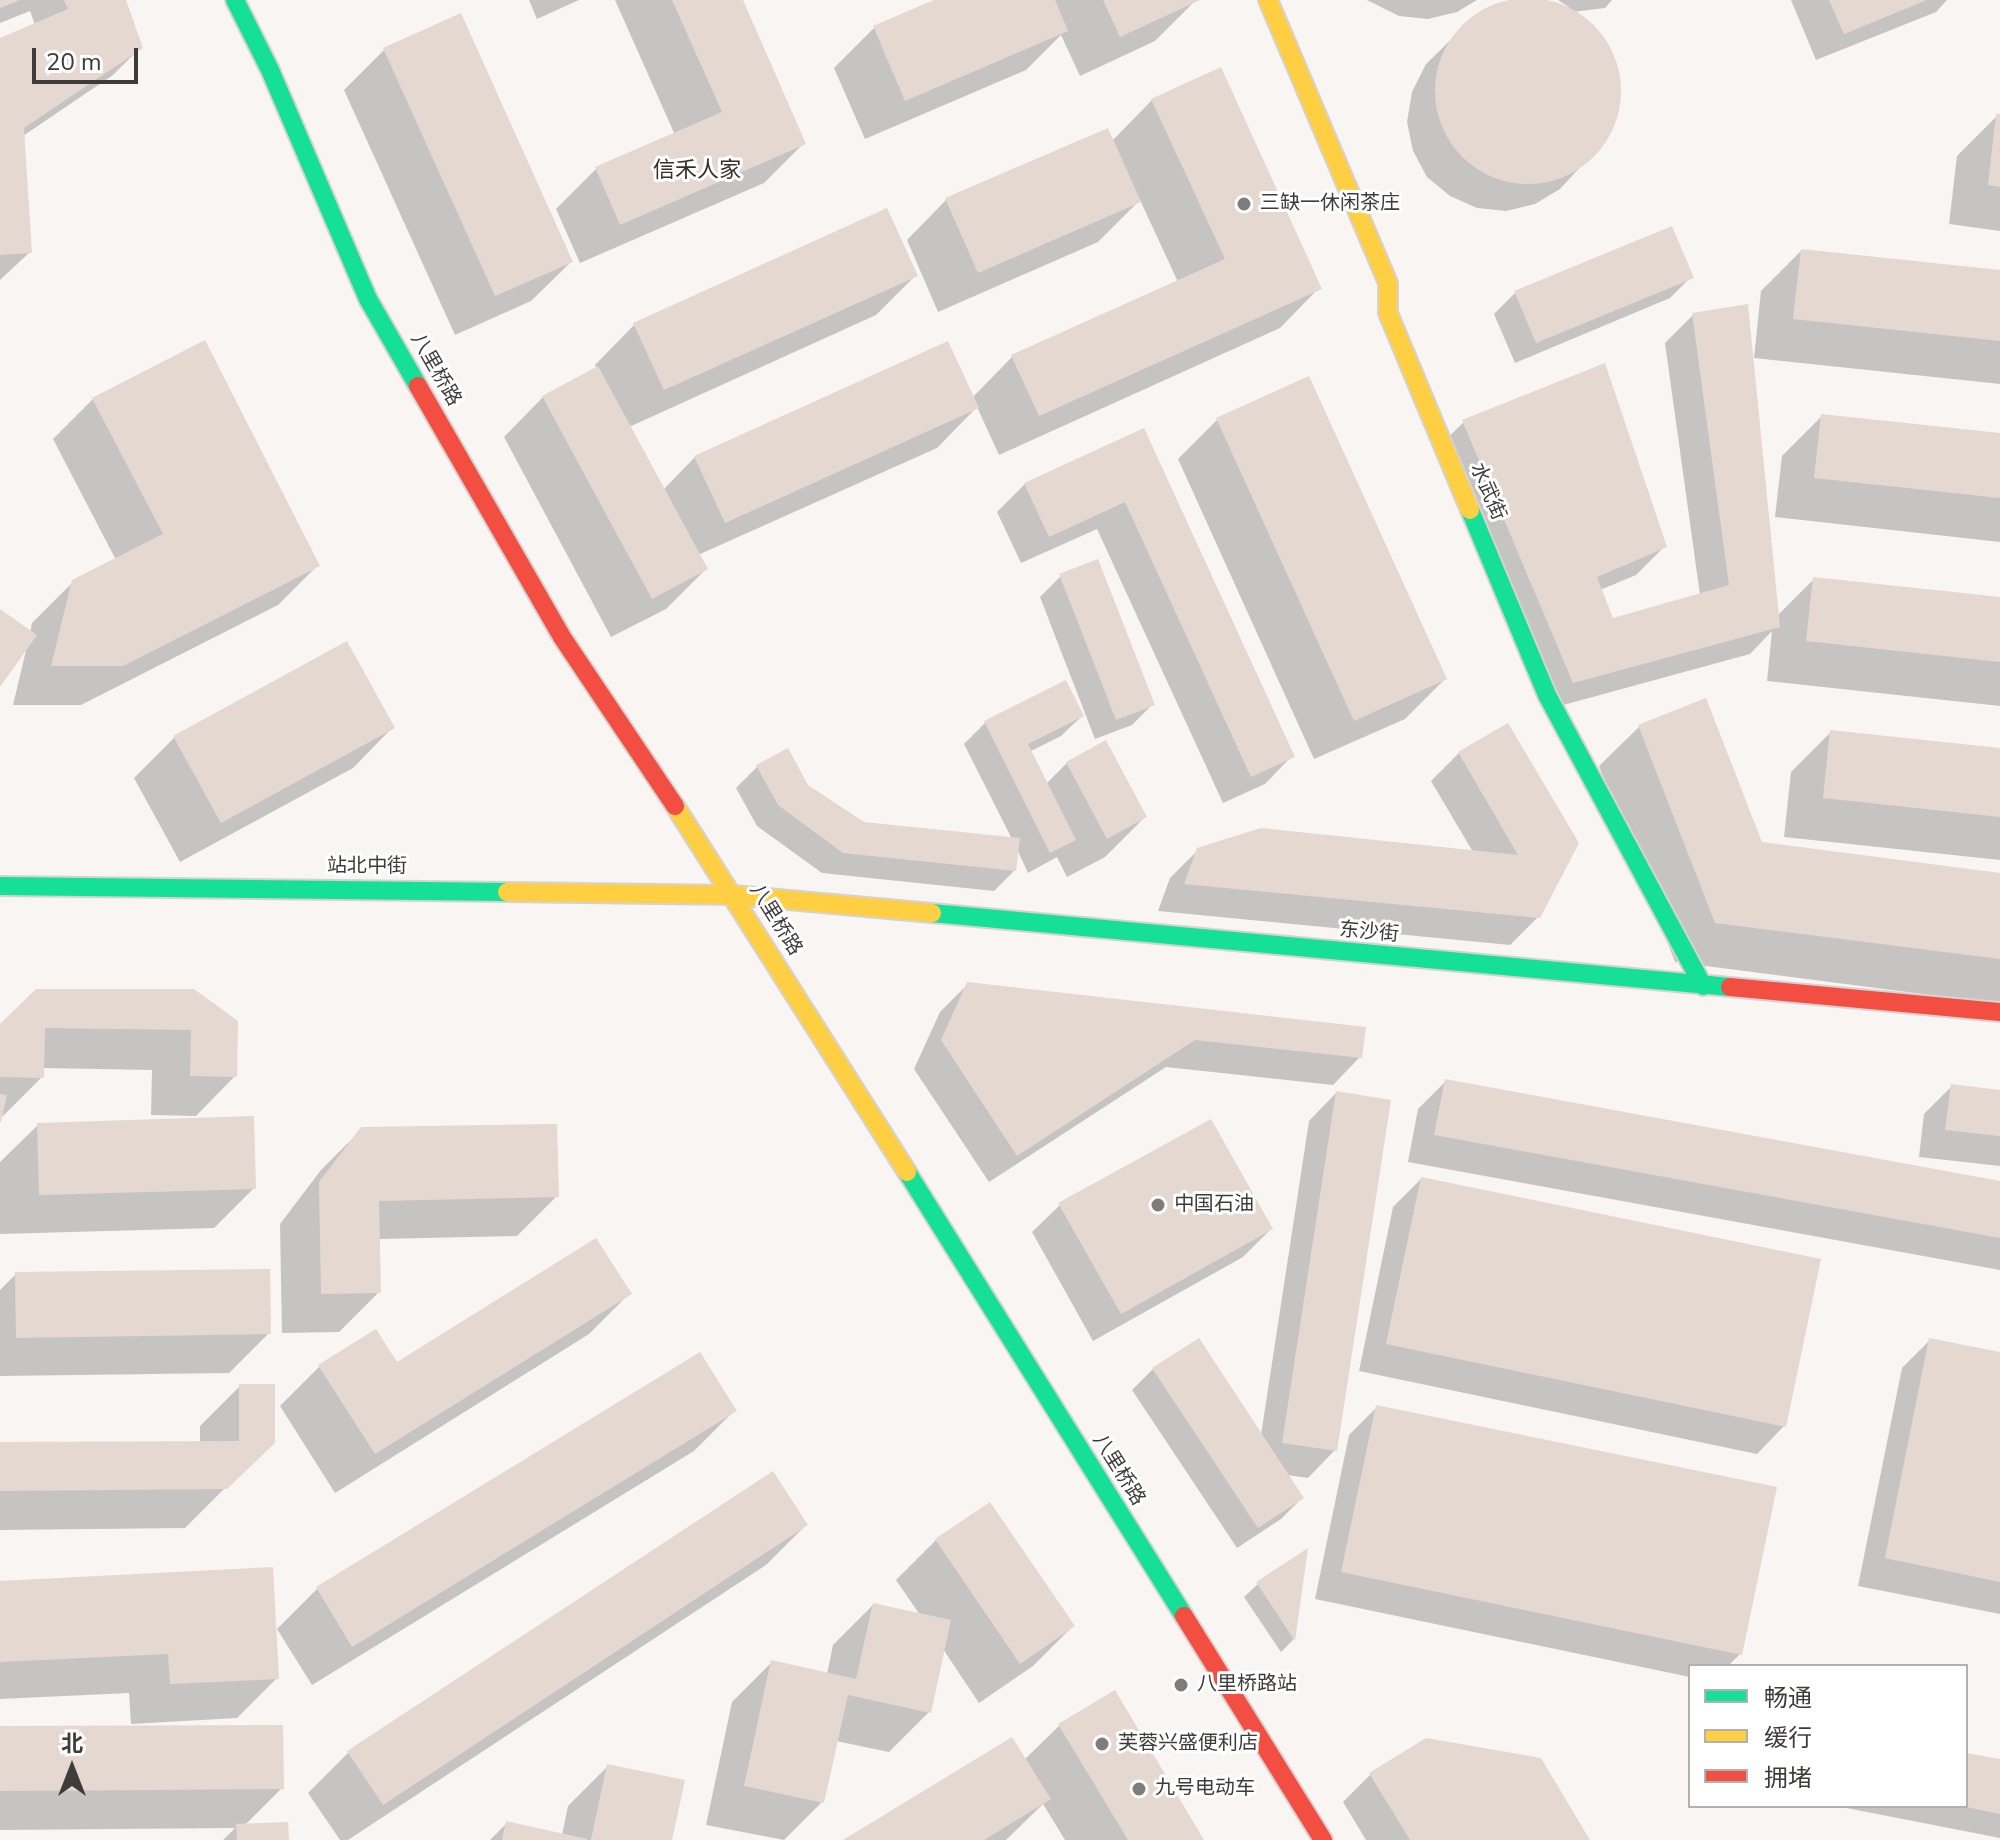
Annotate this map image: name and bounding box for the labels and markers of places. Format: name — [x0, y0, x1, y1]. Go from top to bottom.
place label: 三缺一休闲茶庄 — [1260, 192, 1400, 216]
marker: 三缺一休闲茶庄 — [1235, 195, 1253, 213]
place label: 中国石油 — [1174, 1193, 1254, 1217]
marker: 中国石油 — [1149, 1196, 1167, 1214]
place label: 八里桥路站 — [1197, 1673, 1297, 1697]
marker: 八里桥路站 — [1172, 1676, 1190, 1694]
place label: 芙蓉兴盛便利店 — [1118, 1732, 1258, 1756]
marker: 芙蓉兴盛便利店 — [1093, 1735, 1111, 1753]
place label: 九号电动车 — [1155, 1777, 1255, 1801]
marker: 九号电动车 — [1130, 1780, 1148, 1798]

